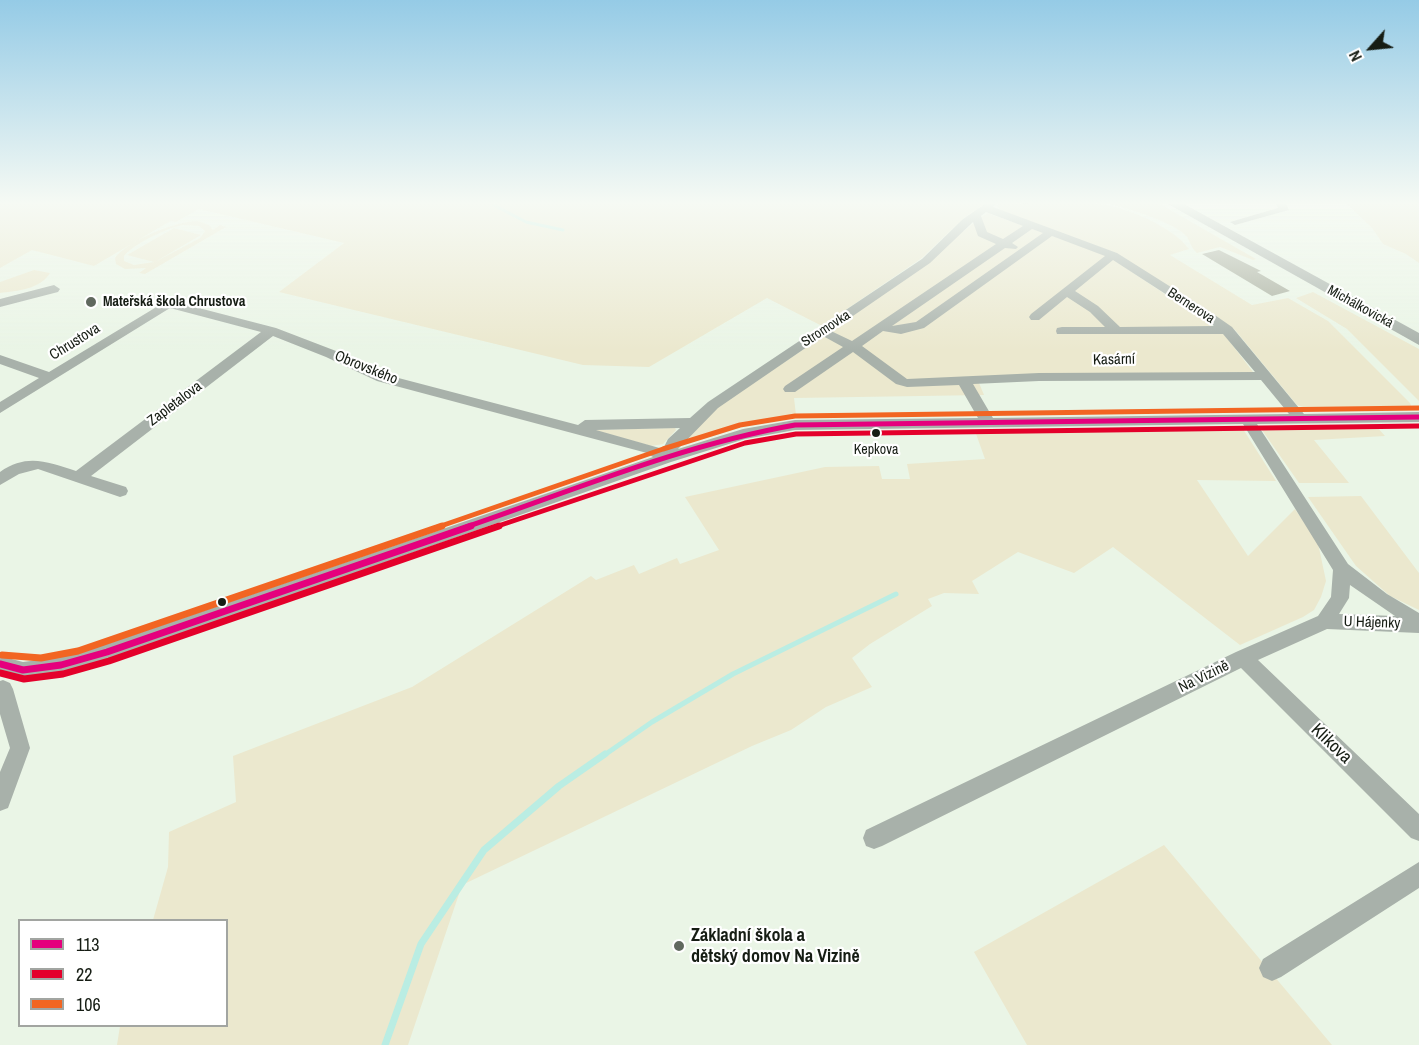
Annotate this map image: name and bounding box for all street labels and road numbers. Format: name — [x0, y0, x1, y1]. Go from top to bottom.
street label: Michálkovická — [1324, 282, 1396, 332]
street label: Bernerova — [1164, 285, 1218, 327]
street label: Stromovka — [798, 307, 854, 351]
street label: Chrustova — [46, 320, 104, 364]
street label: Obrovského — [332, 347, 400, 389]
street label: Kasární — [1093, 351, 1135, 369]
street label: Zapletalova — [144, 378, 206, 430]
street label: U Hájenky — [1343, 613, 1401, 633]
street label: Na Vizině — [1176, 657, 1232, 697]
street label: Klikova — [1306, 719, 1356, 769]

